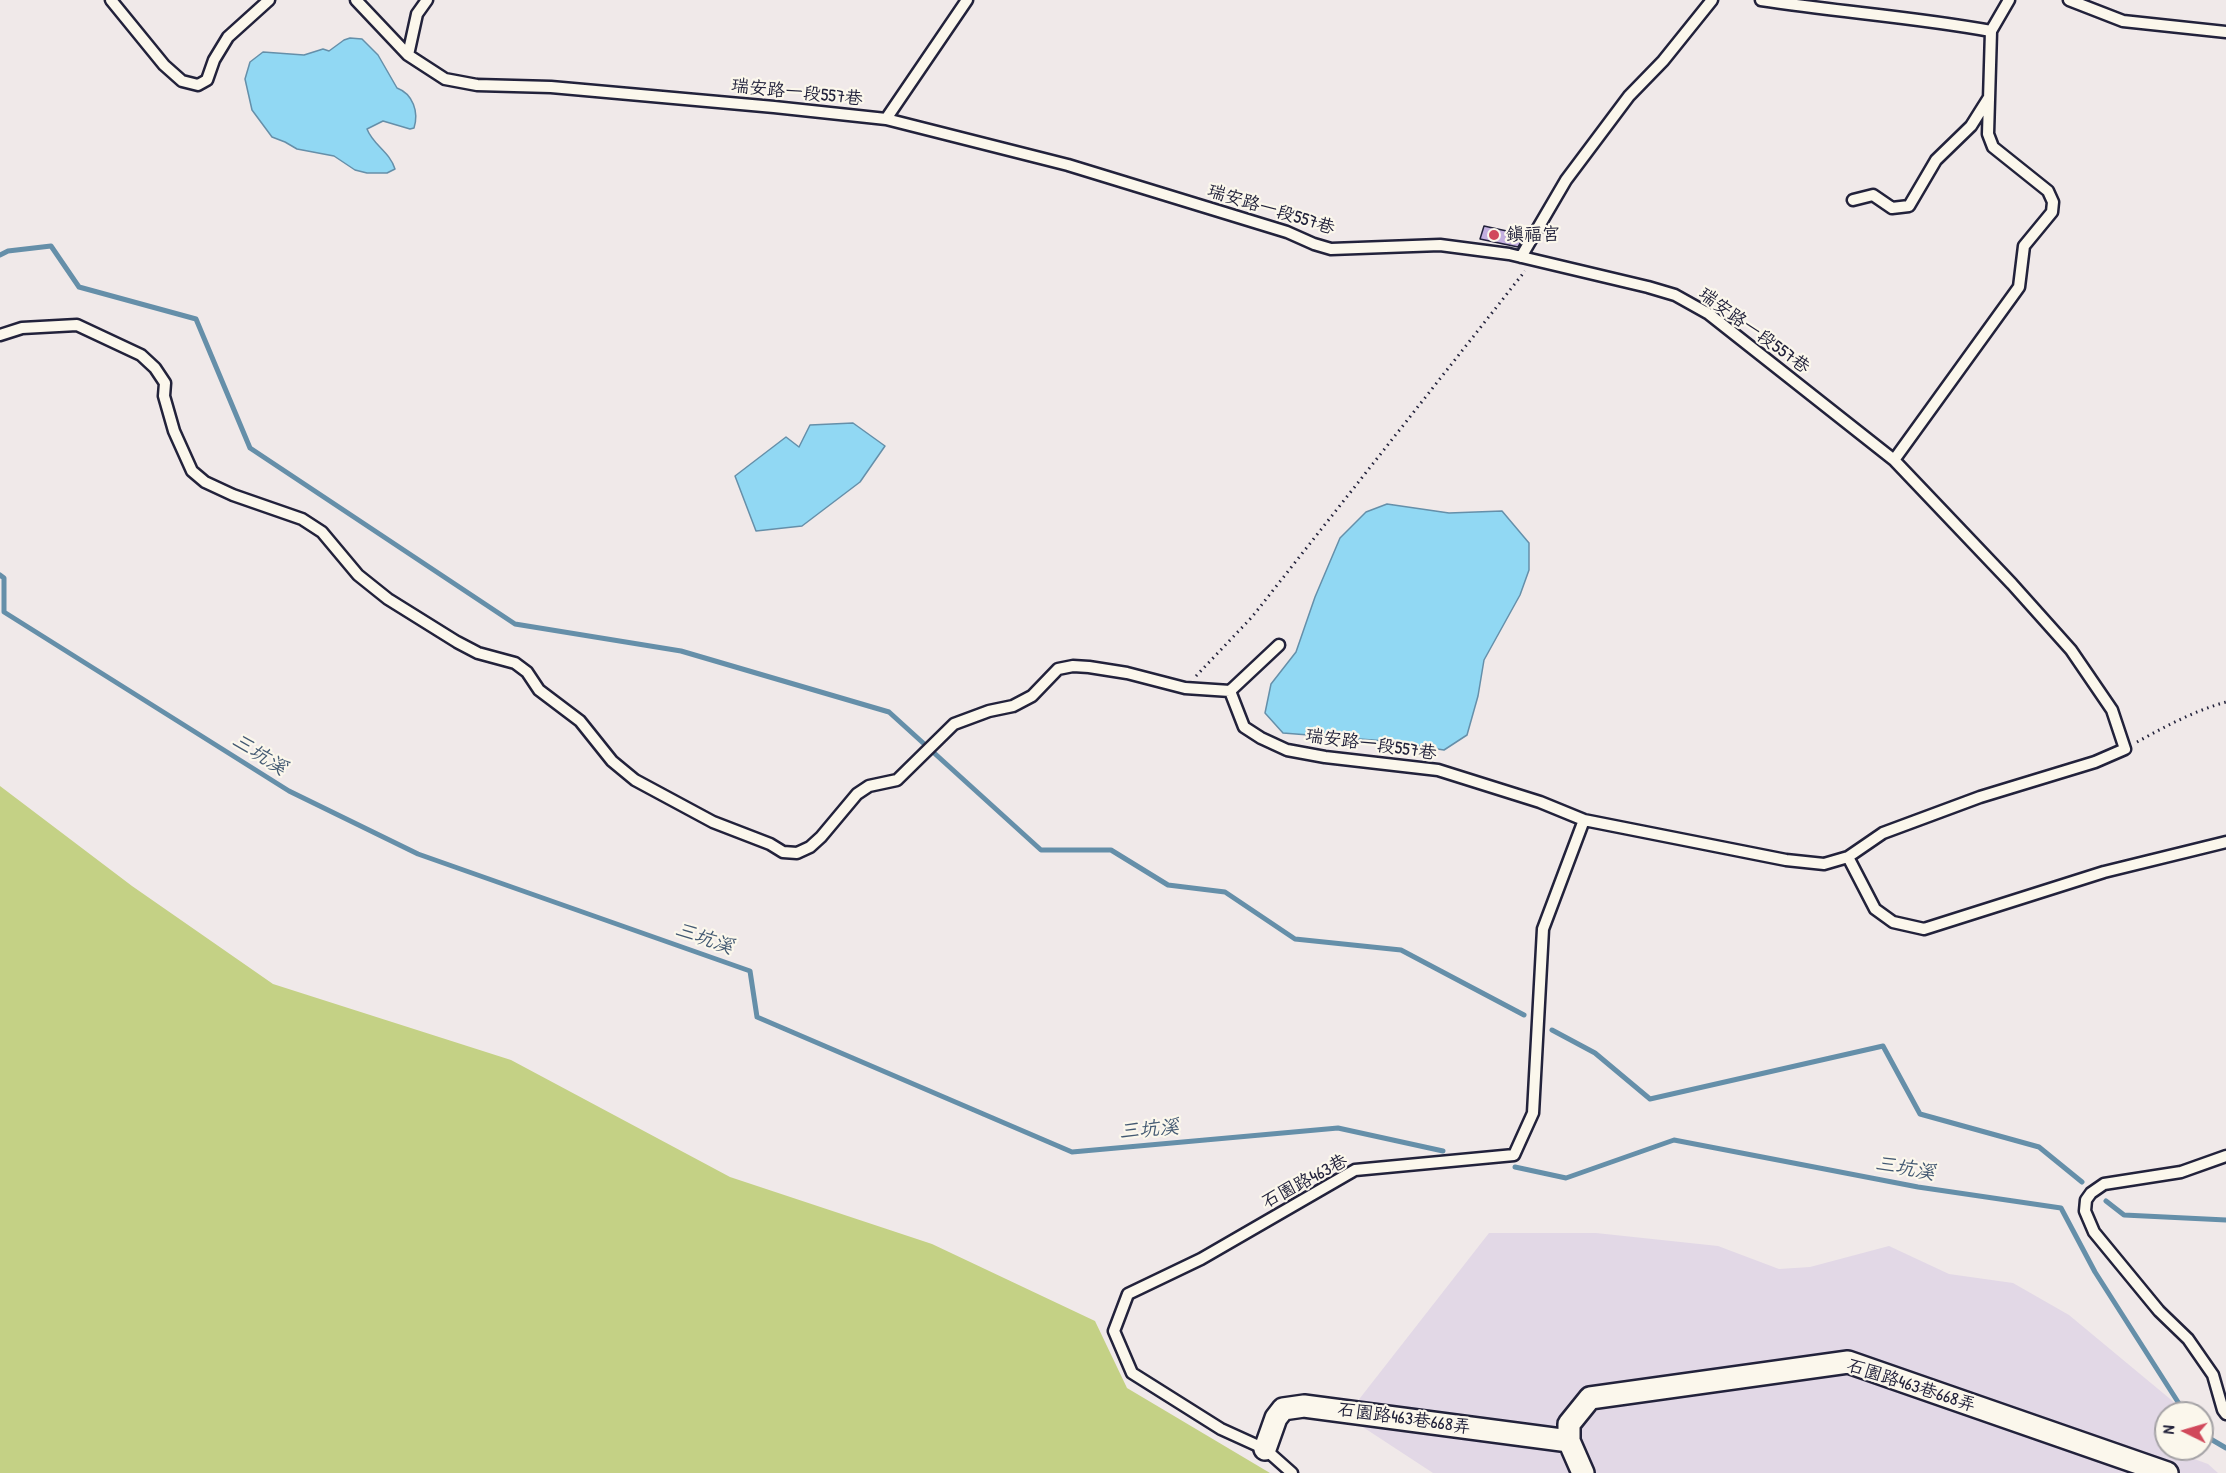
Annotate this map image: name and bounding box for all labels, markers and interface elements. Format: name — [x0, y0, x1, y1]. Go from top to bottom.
street label: 瑞安路一段557巷 — [730, 75, 864, 111]
street label: 瑞安路一段557巷 — [1205, 180, 1337, 240]
place label: 鎮福宮 — [1506, 224, 1560, 246]
marker: 鎮福宮 — [1487, 228, 1501, 242]
street label: 瑞安路一段557巷 — [1694, 283, 1814, 379]
street label: 瑞安路一段557巷 — [1304, 725, 1438, 765]
water label: 三坑溪 — [227, 729, 291, 781]
water label: 三坑溪 — [672, 918, 736, 960]
water label: 三坑溪 — [1118, 1115, 1180, 1145]
street label: 石園路463巷 — [1258, 1150, 1352, 1214]
water label: 三坑溪 — [1873, 1152, 1937, 1186]
street label: 石園路463巷668弄 — [1844, 1355, 1978, 1417]
street label: 石園路463巷668弄 — [1336, 1399, 1472, 1439]
north arrow — [2154, 1401, 2214, 1461]
text: N — [2157, 1424, 2179, 1435]

